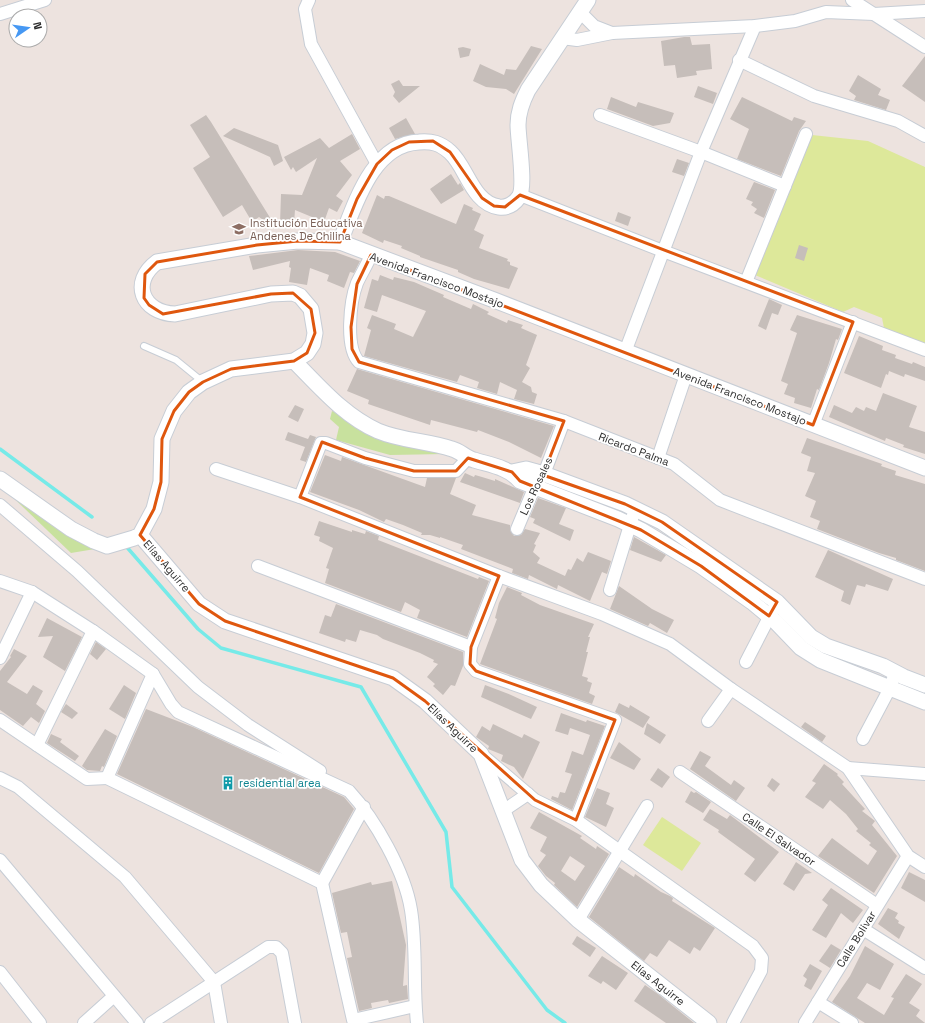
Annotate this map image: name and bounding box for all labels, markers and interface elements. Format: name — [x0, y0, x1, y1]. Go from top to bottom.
north arrow — [8, 8, 48, 48]
text: N — [30, 21, 45, 31]
place label: Institución Educativa Andenes De Chilina — [250, 216, 363, 243]
school or university icon: Institución Educativa Andenes De Chilina — [231, 221, 247, 237]
street label: Avenida Francisco Mostajo — [368, 249, 506, 311]
street label: Avenida Francisco Mostajo — [671, 364, 809, 428]
street label: Ricardo Palma — [597, 429, 672, 469]
street label: Los Rosales — [517, 455, 556, 517]
street label: Elías Aguirre — [141, 537, 193, 595]
street label: Elías Aguirre — [425, 701, 481, 755]
building icon: residential area — [220, 775, 236, 791]
place label: residential area — [239, 776, 322, 790]
street label: Calle El Salvador — [740, 809, 818, 869]
street label: Calle Bolivar — [833, 908, 879, 970]
street label: Elías Aguirre — [628, 958, 688, 1008]

